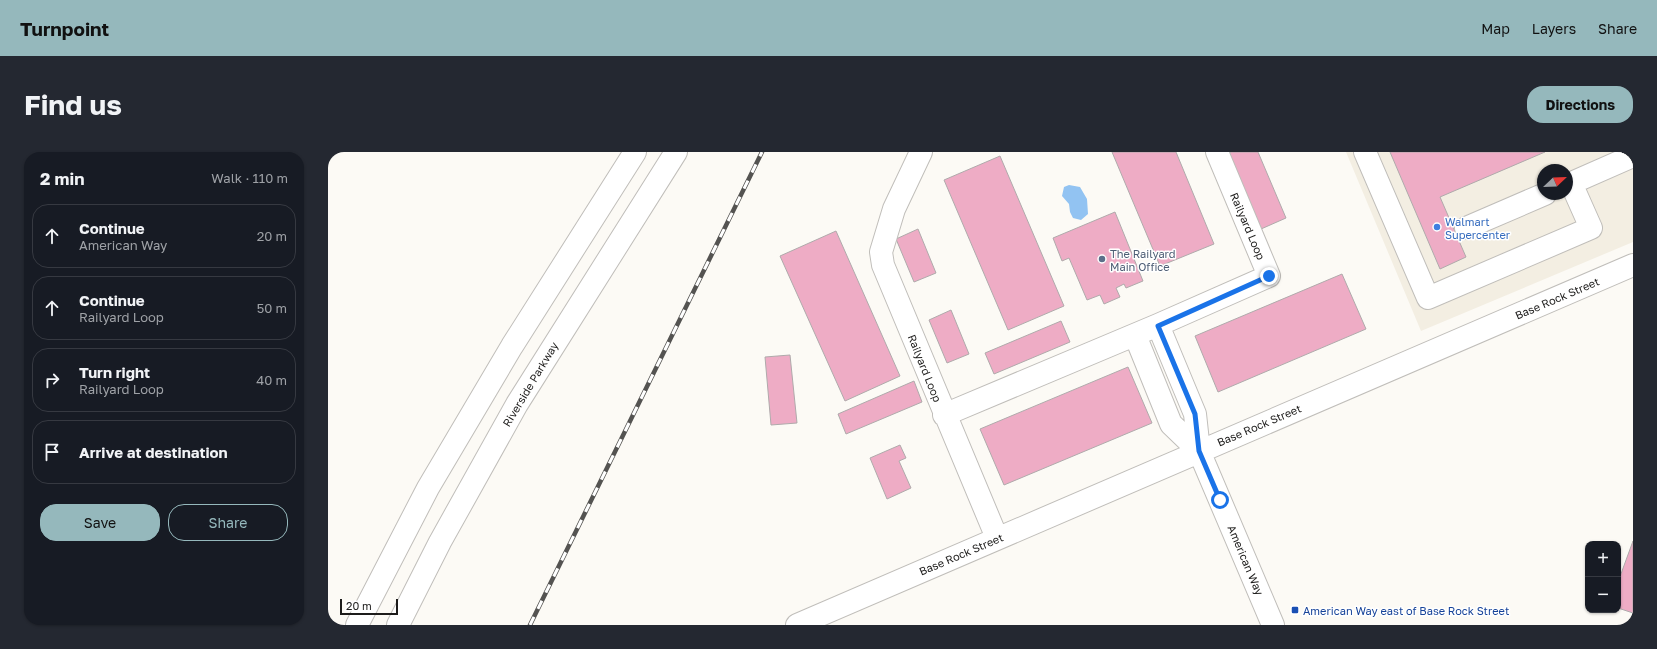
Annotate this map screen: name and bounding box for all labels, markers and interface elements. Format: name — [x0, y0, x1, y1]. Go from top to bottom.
text: Turnpoint — [20, 17, 109, 40]
text: Map — [1481, 20, 1510, 37]
text: Layers — [1532, 20, 1576, 37]
text: Share — [1598, 20, 1637, 37]
button: Directions — [1527, 86, 1633, 123]
text: Find us — [24, 88, 122, 121]
north arrow — [1537, 164, 1573, 200]
text: 2 min — [40, 168, 84, 189]
text: Walk · 110 m — [211, 170, 288, 186]
street label: Railyard Loop — [1228, 190, 1268, 262]
place label: Walmart Supercenter — [1445, 215, 1511, 241]
text: Continue — [79, 219, 145, 237]
marker: Walmart Supercenter — [1432, 222, 1442, 232]
icon: ahead — [41, 225, 63, 247]
text: 20 m — [257, 228, 287, 244]
text: American Way — [79, 237, 167, 253]
place label: The Railyard Main Office — [1110, 247, 1176, 273]
marker: The Railyard Main Office — [1097, 254, 1107, 264]
route end — [1260, 267, 1278, 285]
street label: Base Rock Street — [1513, 274, 1601, 322]
text: Continue — [79, 291, 145, 309]
icon: ahead — [41, 297, 63, 319]
text: 50 m — [257, 300, 287, 316]
text: Railyard Loop — [79, 309, 164, 325]
street label: Railyard Loop — [906, 332, 945, 404]
street label: Riverside Parkway — [500, 339, 560, 429]
text: Turn right — [79, 363, 150, 381]
icon: right — [41, 369, 63, 391]
text: 40 m — [256, 372, 287, 388]
text: Railyard Loop — [79, 381, 164, 397]
street label: Base Rock Street — [1215, 401, 1303, 449]
icon: arrive — [41, 441, 63, 463]
text: Arrive at destination — [79, 443, 228, 461]
route start — [1211, 491, 1229, 509]
button: Save — [40, 504, 160, 541]
button: Share — [168, 504, 288, 541]
street label: American Way — [1225, 523, 1267, 597]
street label: Base Rock Street — [917, 530, 1005, 578]
map controls — [1585, 541, 1621, 613]
button: + — [1585, 541, 1621, 577]
button: − — [1585, 577, 1621, 613]
scale bar — [340, 597, 398, 616]
text: 20 m — [346, 599, 372, 612]
place label: American Way east of Base Rock Street — [1303, 604, 1509, 617]
marker: American Way east of Base Rock Street — [1290, 605, 1300, 615]

